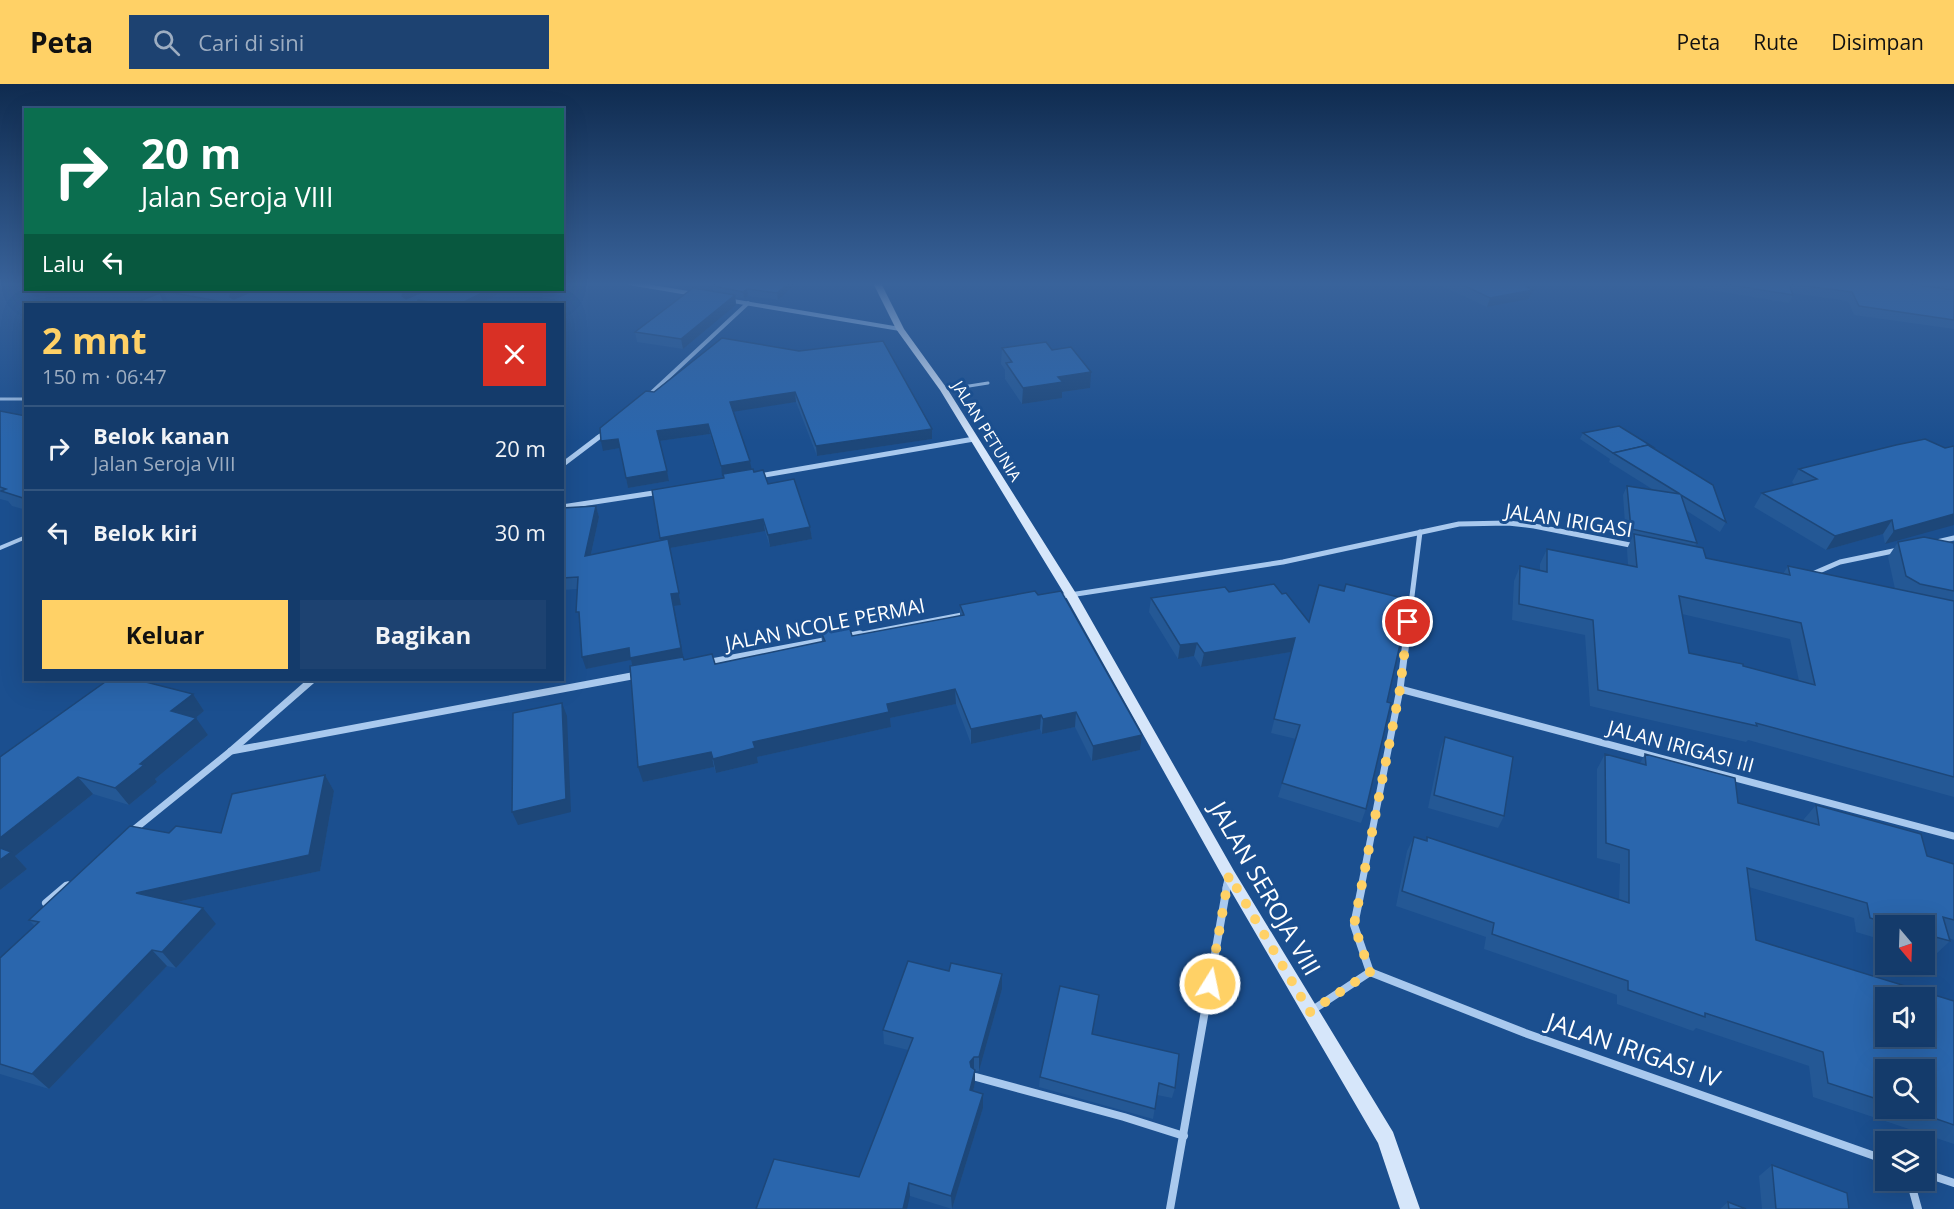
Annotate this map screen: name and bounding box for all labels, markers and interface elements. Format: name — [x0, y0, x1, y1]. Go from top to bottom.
search box — [129, 15, 549, 69]
text: Peta — [30, 23, 93, 61]
icon: search — [150, 26, 183, 59]
text: Cari di sini — [198, 27, 304, 57]
text: Peta — [1677, 28, 1720, 56]
text: Rute — [1753, 28, 1798, 56]
text: Disimpan — [1831, 28, 1924, 56]
text: 20 m — [141, 124, 241, 181]
icon: right — [42, 132, 120, 210]
text: Jalan Seroja VIII — [141, 178, 333, 215]
icon: left — [97, 246, 130, 279]
text: Lalu — [42, 248, 85, 278]
text: 2 mnt — [42, 316, 147, 365]
button: close — [483, 323, 546, 386]
text: 150 m · 06:47 — [42, 363, 167, 390]
street label: JALAN PETUNIA — [946, 375, 1027, 486]
text: Belok kanan — [93, 420, 230, 450]
icon: right — [42, 432, 75, 465]
text: 20 m — [495, 433, 546, 463]
text: Jalan Seroja VIII — [93, 450, 236, 477]
street label: JALAN IRIGASI — [1501, 496, 1635, 543]
icon: left — [42, 516, 75, 549]
text: Belok kiri — [93, 517, 198, 547]
text: 30 m — [495, 517, 546, 547]
street label: JALAN NCOLE PERMAI — [721, 591, 927, 657]
pin — [1382, 596, 1433, 647]
button: Keluar — [42, 600, 288, 669]
button: Bagikan — [300, 600, 546, 669]
icon: arrive — [1391, 605, 1424, 638]
street label: JALAN IRIGASI III — [1603, 713, 1757, 779]
street label: JALAN SEROJA VIII — [1202, 793, 1329, 981]
north arrow — [1875, 915, 1935, 975]
map controls — [1875, 915, 1935, 1191]
position arrow — [1178, 952, 1242, 1016]
button: sound — [1875, 987, 1935, 1047]
street label: JALAN IRIGASI IV — [1541, 1003, 1726, 1094]
button: search — [1875, 1059, 1935, 1119]
button: layers — [1875, 1131, 1935, 1191]

